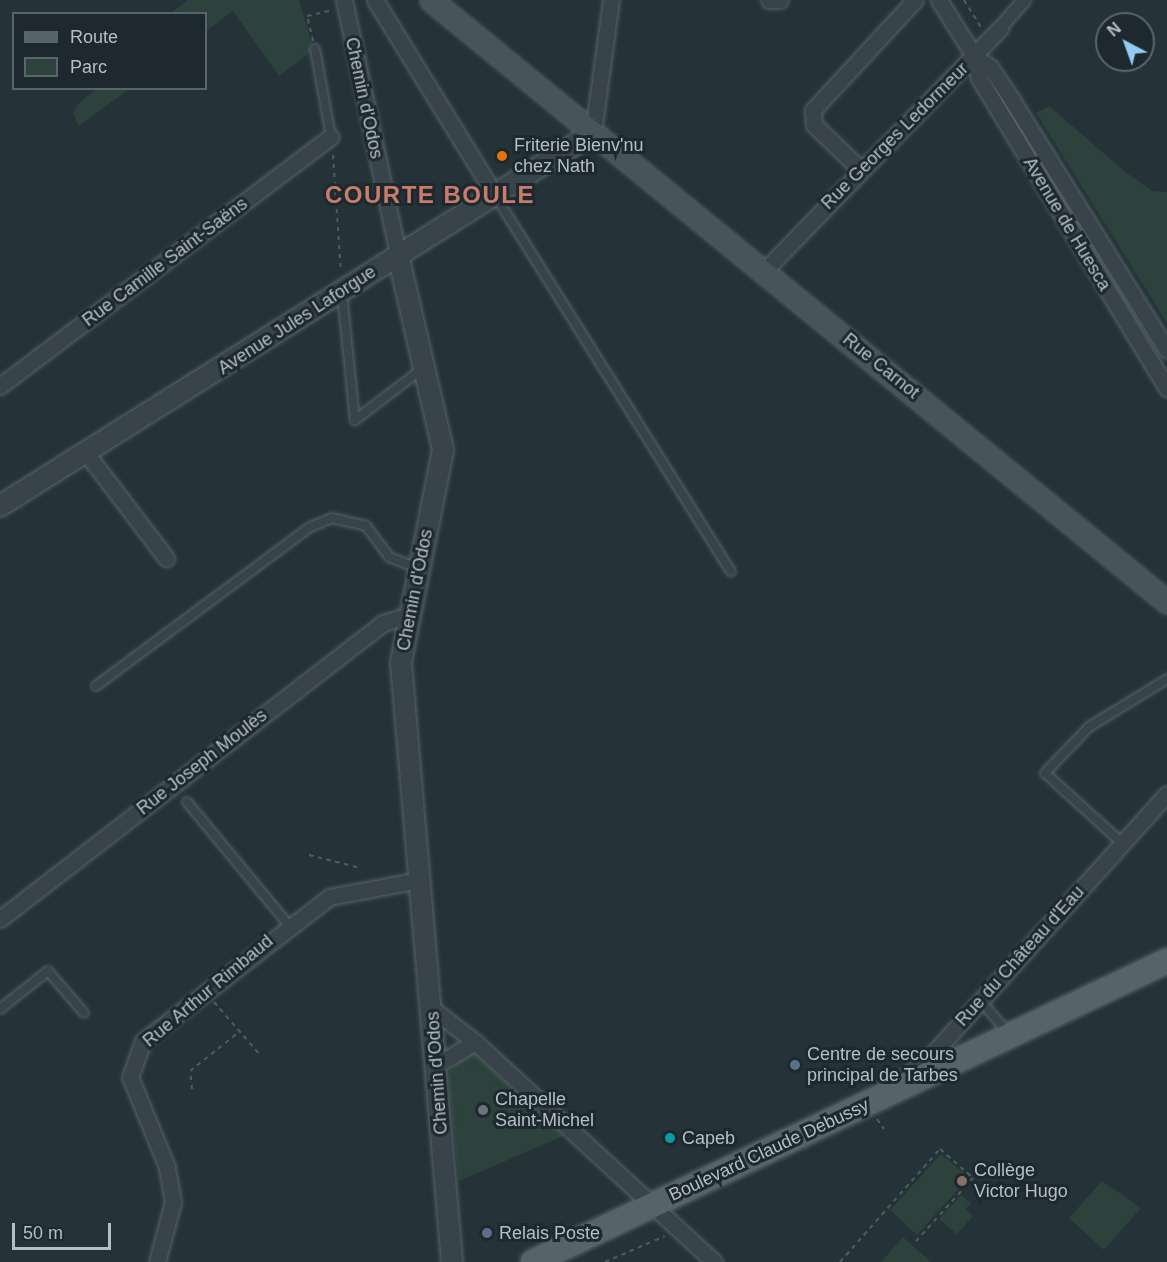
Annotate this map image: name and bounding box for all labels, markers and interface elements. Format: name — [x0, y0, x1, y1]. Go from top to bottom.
legend — [12, 12, 207, 90]
north arrow — [1095, 12, 1155, 72]
text: N — [1104, 19, 1124, 40]
text: Route — [70, 27, 118, 47]
street label: Chemin d'Odos — [341, 35, 387, 161]
text: Parc — [70, 57, 107, 77]
street label: Rue Georges Ledormeur — [817, 58, 973, 214]
place label: Friterie Bienv'nu chez Nath — [514, 135, 643, 178]
marker: Friterie Bienv'nu chez Nath — [495, 149, 509, 163]
street label: Avenue de Huesca — [1019, 153, 1115, 295]
district label: COURTE BOULE — [325, 181, 535, 209]
street label: Rue Camille Saint-Saëns — [78, 193, 252, 331]
street label: Avenue Jules Laforgue — [214, 261, 380, 379]
street label: Rue Carnot — [838, 329, 924, 403]
street label: Chemin d'Odos — [393, 527, 437, 653]
street label: Rue Joseph Moulès — [133, 705, 271, 819]
street label: Rue du Château d'Eau — [951, 881, 1089, 1031]
street label: Rue Arthur Rimbaud — [138, 930, 278, 1052]
street label: Chemin d'Odos — [422, 1011, 452, 1135]
place label: Centre de secours principal de Tarbes — [807, 1044, 958, 1086]
marker: Centre de secours principal de Tarbes — [788, 1058, 802, 1072]
place label: Chapelle Saint-Michel — [495, 1089, 594, 1132]
street label: Boulevard Claude Debussy — [666, 1094, 872, 1206]
marker: Chapelle Saint-Michel — [476, 1103, 490, 1117]
place label: Capeb — [682, 1127, 735, 1149]
marker: Capeb — [663, 1131, 677, 1145]
place label: Collège Victor Hugo — [974, 1160, 1068, 1202]
marker: Collège Victor Hugo — [955, 1174, 969, 1188]
scale bar — [15, 1211, 114, 1249]
place label: Relais Poste — [499, 1222, 600, 1244]
text: 50 m — [23, 1223, 63, 1243]
marker: Relais Poste — [480, 1226, 494, 1240]

